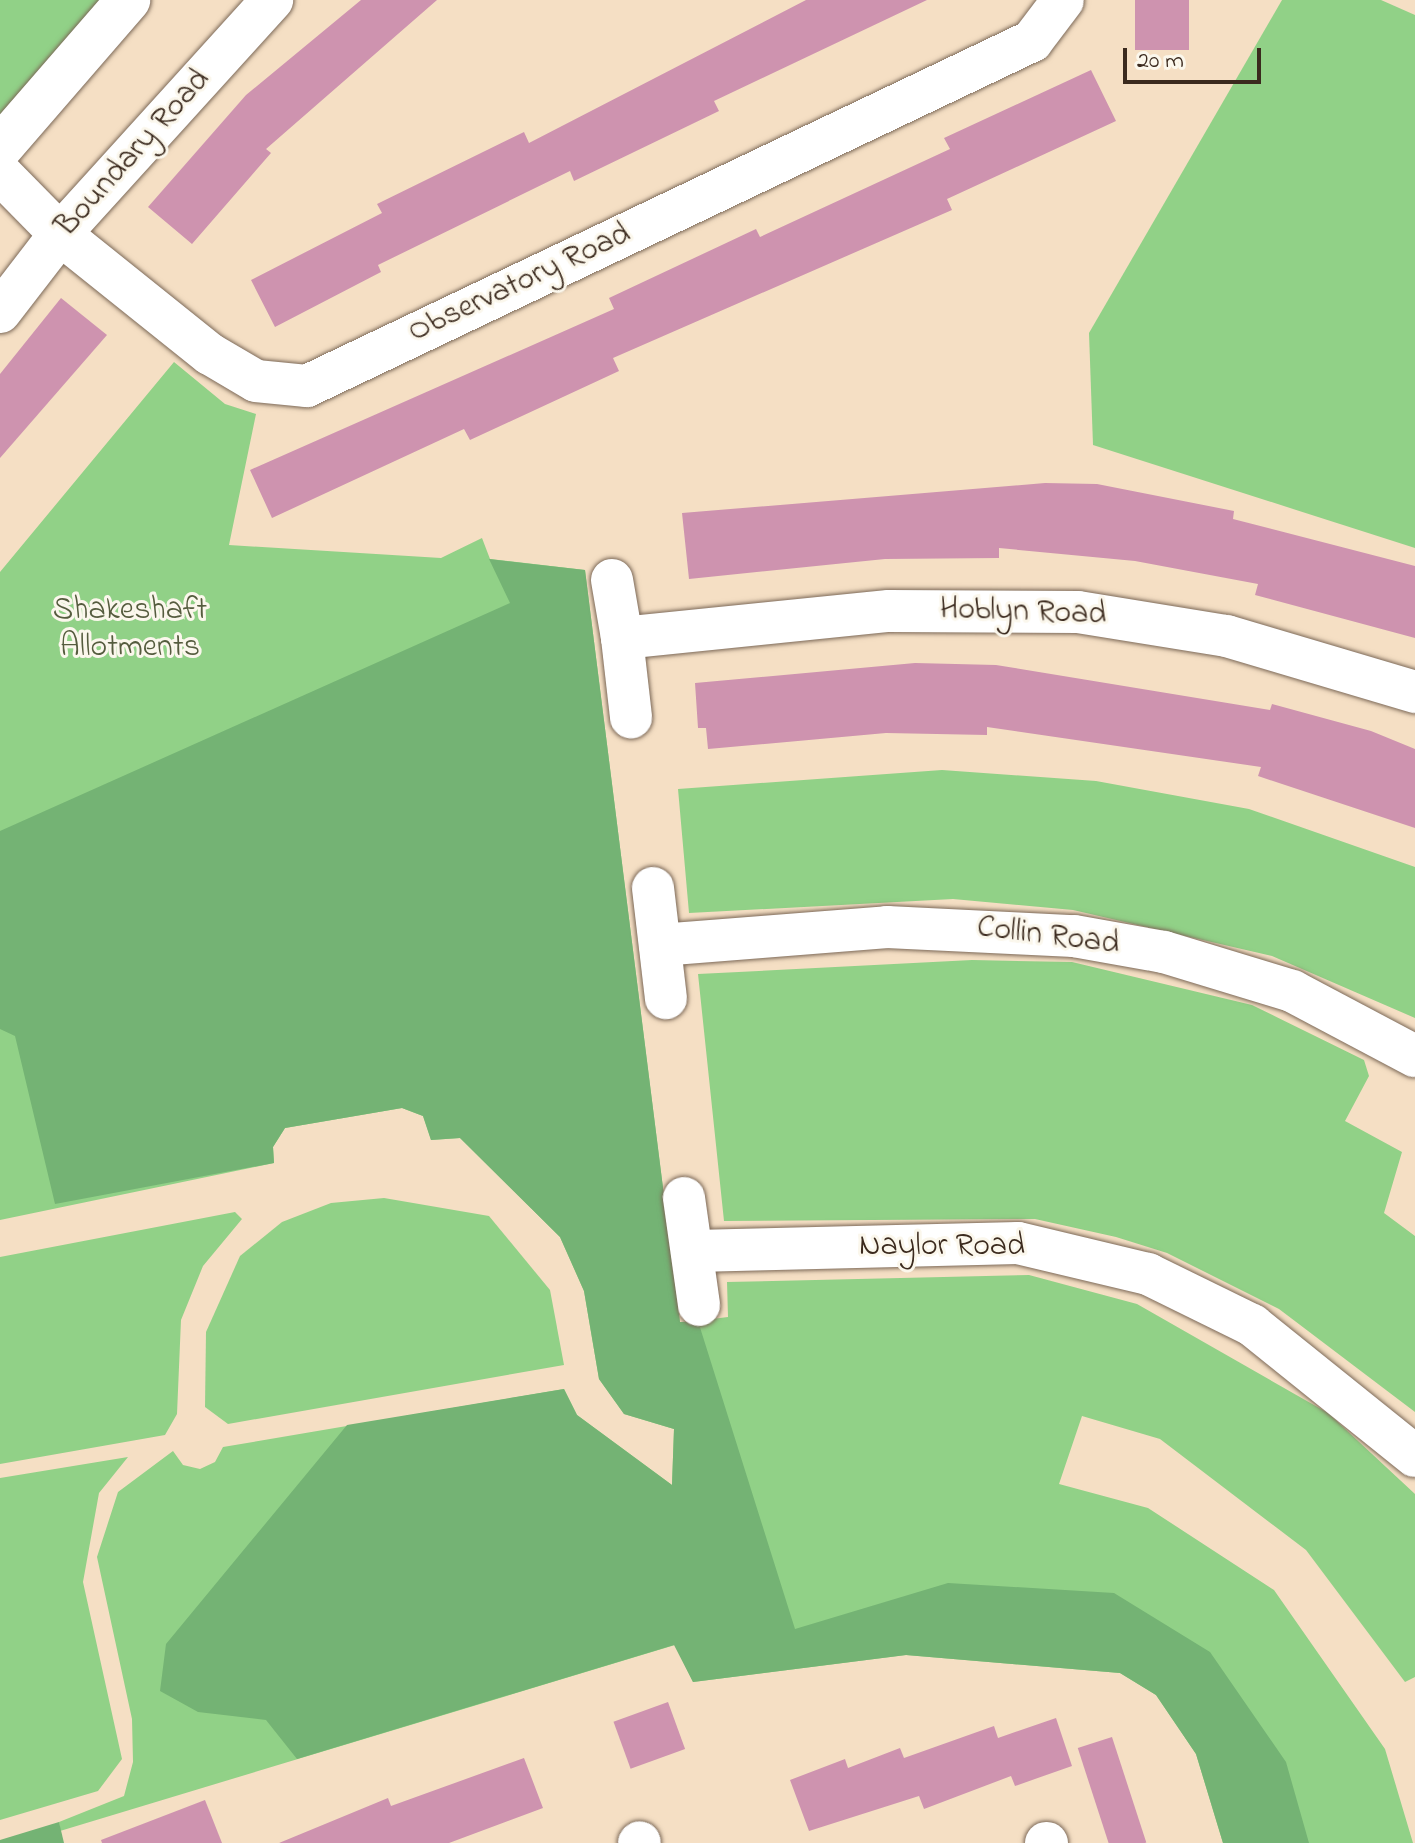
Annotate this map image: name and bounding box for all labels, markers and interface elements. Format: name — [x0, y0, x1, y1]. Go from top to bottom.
scale bar — [1127, 32, 1265, 82]
text: 20 m — [1137, 44, 1184, 79]
street label: Boundary Road — [49, 62, 219, 246]
street label: Observatory Road — [403, 216, 637, 352]
street label: Hoblyn Road — [939, 591, 1107, 635]
park label: Shakeshaft Allotments — [53, 593, 207, 668]
street label: Collin Road — [975, 909, 1121, 965]
street label: Naylor Road — [859, 1228, 1025, 1266]

